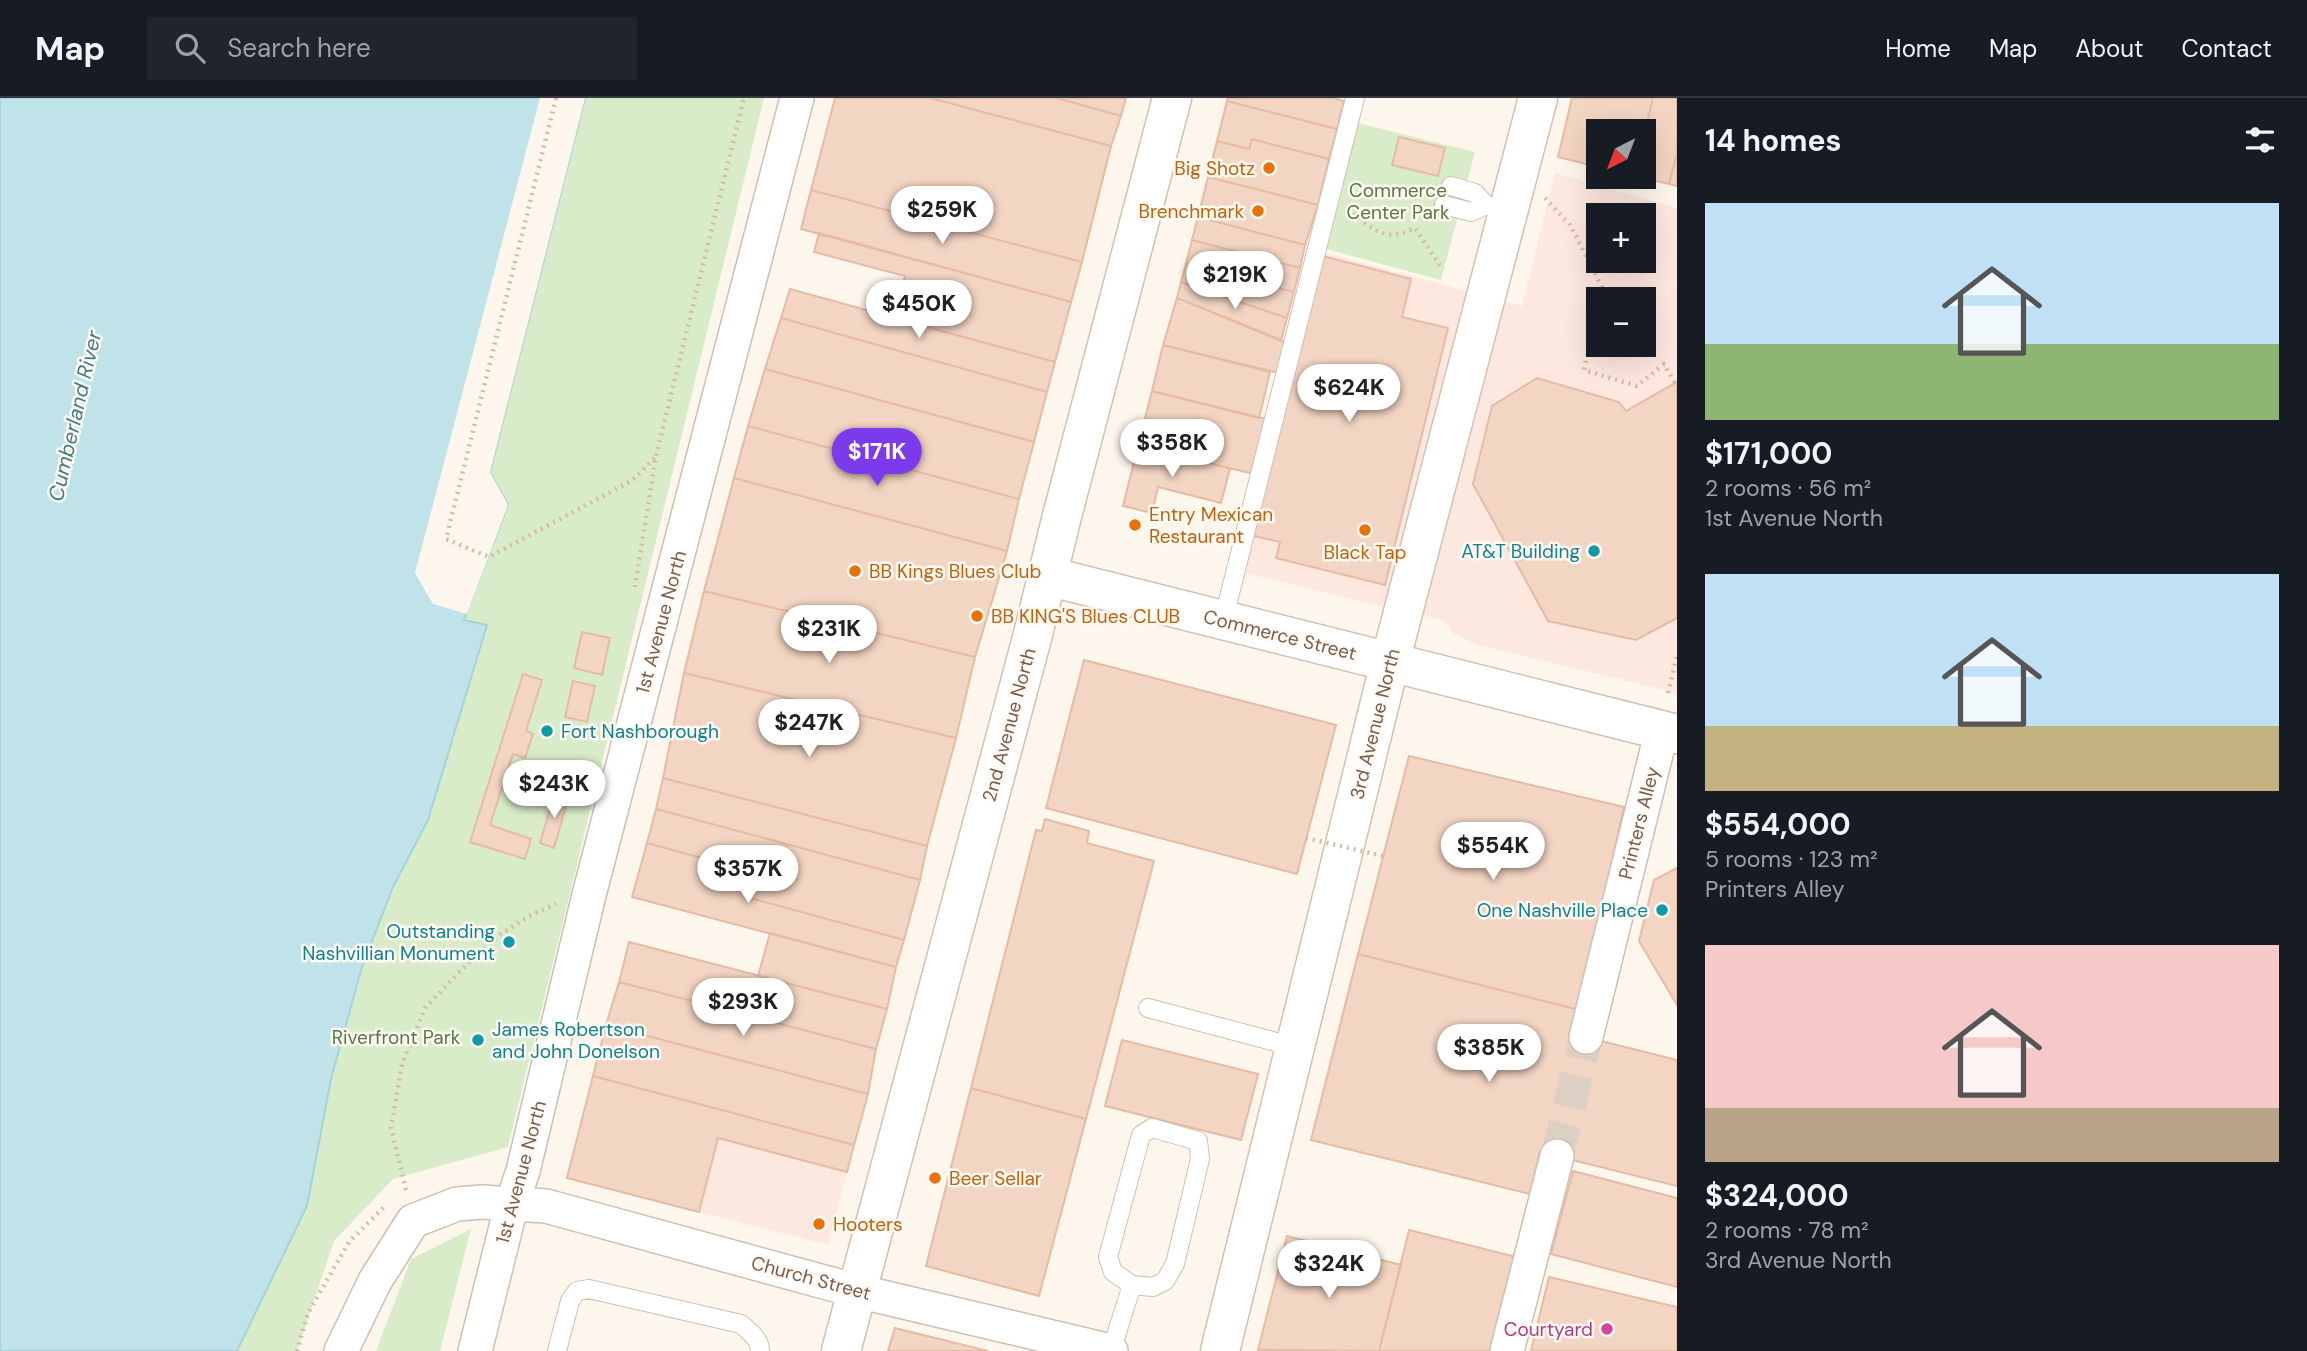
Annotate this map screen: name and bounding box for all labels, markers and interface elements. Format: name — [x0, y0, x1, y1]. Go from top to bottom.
search box — [147, 17, 637, 80]
text: Map — [35, 27, 105, 70]
icon: search — [171, 29, 209, 67]
text: Search here — [227, 31, 371, 65]
text: Home — [1885, 33, 1951, 64]
text: Map — [1989, 33, 2037, 64]
text: About — [2075, 33, 2144, 64]
text: Contact — [2182, 33, 2272, 64]
north arrow — [1586, 119, 1656, 189]
map controls — [1586, 119, 1656, 357]
text: 14 homes — [1705, 121, 1842, 160]
icon: filters — [2241, 121, 2279, 159]
place label: Big Shotz — [1174, 156, 1255, 181]
marker: Big Shotz — [1261, 160, 1277, 176]
park label: Commerce Center Park — [1347, 178, 1450, 225]
pin: $259K — [893, 186, 991, 246]
text: $259K — [907, 194, 977, 224]
place label: Brenchmark — [1139, 199, 1244, 224]
marker: Brenchmark — [1250, 203, 1266, 219]
button: + — [1586, 203, 1656, 273]
icon: home — [1929, 248, 2055, 374]
pin: $219K — [1186, 252, 1284, 311]
text: $219K — [1202, 259, 1268, 289]
pin: $450K — [870, 280, 968, 340]
button: − — [1586, 287, 1656, 357]
text: $450K — [882, 288, 956, 318]
water label: Cumberland River — [42, 327, 109, 504]
pin: $624K — [1300, 364, 1398, 424]
text: $624K — [1313, 372, 1385, 402]
pin: $358K — [1123, 420, 1221, 479]
text: $358K — [1136, 427, 1208, 457]
pin: $171K — [828, 428, 926, 488]
text: $171,000 — [1705, 434, 1832, 473]
text: $171K — [848, 436, 906, 466]
text: 2 rooms · 56 m² — [1705, 473, 1871, 503]
place label: Entry Mexican Restaurant — [1149, 502, 1273, 549]
text: 1st Avenue North — [1705, 503, 1883, 533]
marker: Entry Mexican Restaurant — [1127, 517, 1143, 533]
marker: Black Tap — [1357, 522, 1373, 538]
place label: AT&T Building — [1461, 539, 1580, 564]
place label: Black Tap — [1323, 540, 1407, 565]
marker: AT&T Building — [1586, 543, 1602, 559]
street label: 1st Avenue North — [630, 548, 692, 696]
place label: BB Kings Blues Club — [869, 559, 1041, 584]
marker: BB Kings Blues Club — [847, 563, 863, 579]
place label: BB KING'S Blues CLUB — [991, 604, 1180, 629]
street label: Commerce Street — [1201, 604, 1359, 666]
pin: $231K — [780, 606, 878, 665]
marker: BB KING'S Blues CLUB — [969, 608, 985, 624]
text: $231K — [797, 613, 861, 643]
icon: home — [1929, 619, 2055, 745]
street label: 2nd Avenue North — [976, 645, 1042, 805]
street label: 3rd Avenue North — [1344, 646, 1406, 802]
pin: $247K — [760, 700, 858, 759]
text: $247K — [774, 707, 844, 737]
place label: Fort Nashborough — [561, 719, 719, 744]
marker: Fort Nashborough — [539, 723, 555, 739]
pin: $243K — [505, 760, 603, 820]
street label: Printers Alley — [1613, 764, 1665, 882]
text: $243K — [519, 768, 589, 798]
text: $554,000 — [1705, 805, 1851, 844]
pin: $554K — [1444, 822, 1542, 882]
text: $554K — [1457, 830, 1529, 860]
text: 5 rooms · 123 m² — [1705, 844, 1878, 874]
pin: $357K — [699, 846, 797, 905]
text: $357K — [713, 853, 783, 883]
text: Printers Alley — [1705, 874, 1844, 904]
place label: One Nashville Place — [1477, 898, 1648, 923]
marker: One Nashville Place — [1654, 902, 1670, 918]
place label: Outstanding Nashvillian Monument — [302, 919, 495, 966]
marker: Outstanding Nashvillian Monument — [501, 934, 517, 950]
pin: $293K — [694, 978, 792, 1038]
text: $293K — [708, 986, 778, 1016]
icon: home — [1929, 990, 2055, 1116]
place label: James Robertson and John Donelson — [492, 1017, 660, 1064]
pin: $385K — [1440, 1024, 1538, 1084]
park label: Riverfront Park — [332, 1025, 461, 1050]
marker: James Robertson and John Donelson — [470, 1032, 486, 1048]
text: $385K — [1453, 1032, 1525, 1062]
street label: 1st Avenue North — [490, 1098, 552, 1246]
place label: Beer Sellar — [949, 1166, 1042, 1191]
marker: Beer Sellar — [927, 1170, 943, 1186]
text: $324,000 — [1705, 1176, 1849, 1215]
place label: Hooters — [833, 1212, 903, 1237]
text: 2 rooms · 78 m² — [1705, 1215, 1869, 1245]
marker: Hooters — [811, 1216, 827, 1232]
pin: $324K — [1280, 1240, 1378, 1300]
text: 3rd Avenue North — [1705, 1245, 1892, 1275]
text: $324K — [1294, 1248, 1364, 1278]
street label: Church Street — [748, 1250, 874, 1306]
place label: Courtyard — [1504, 1317, 1593, 1342]
marker: Courtyard — [1599, 1321, 1615, 1337]

